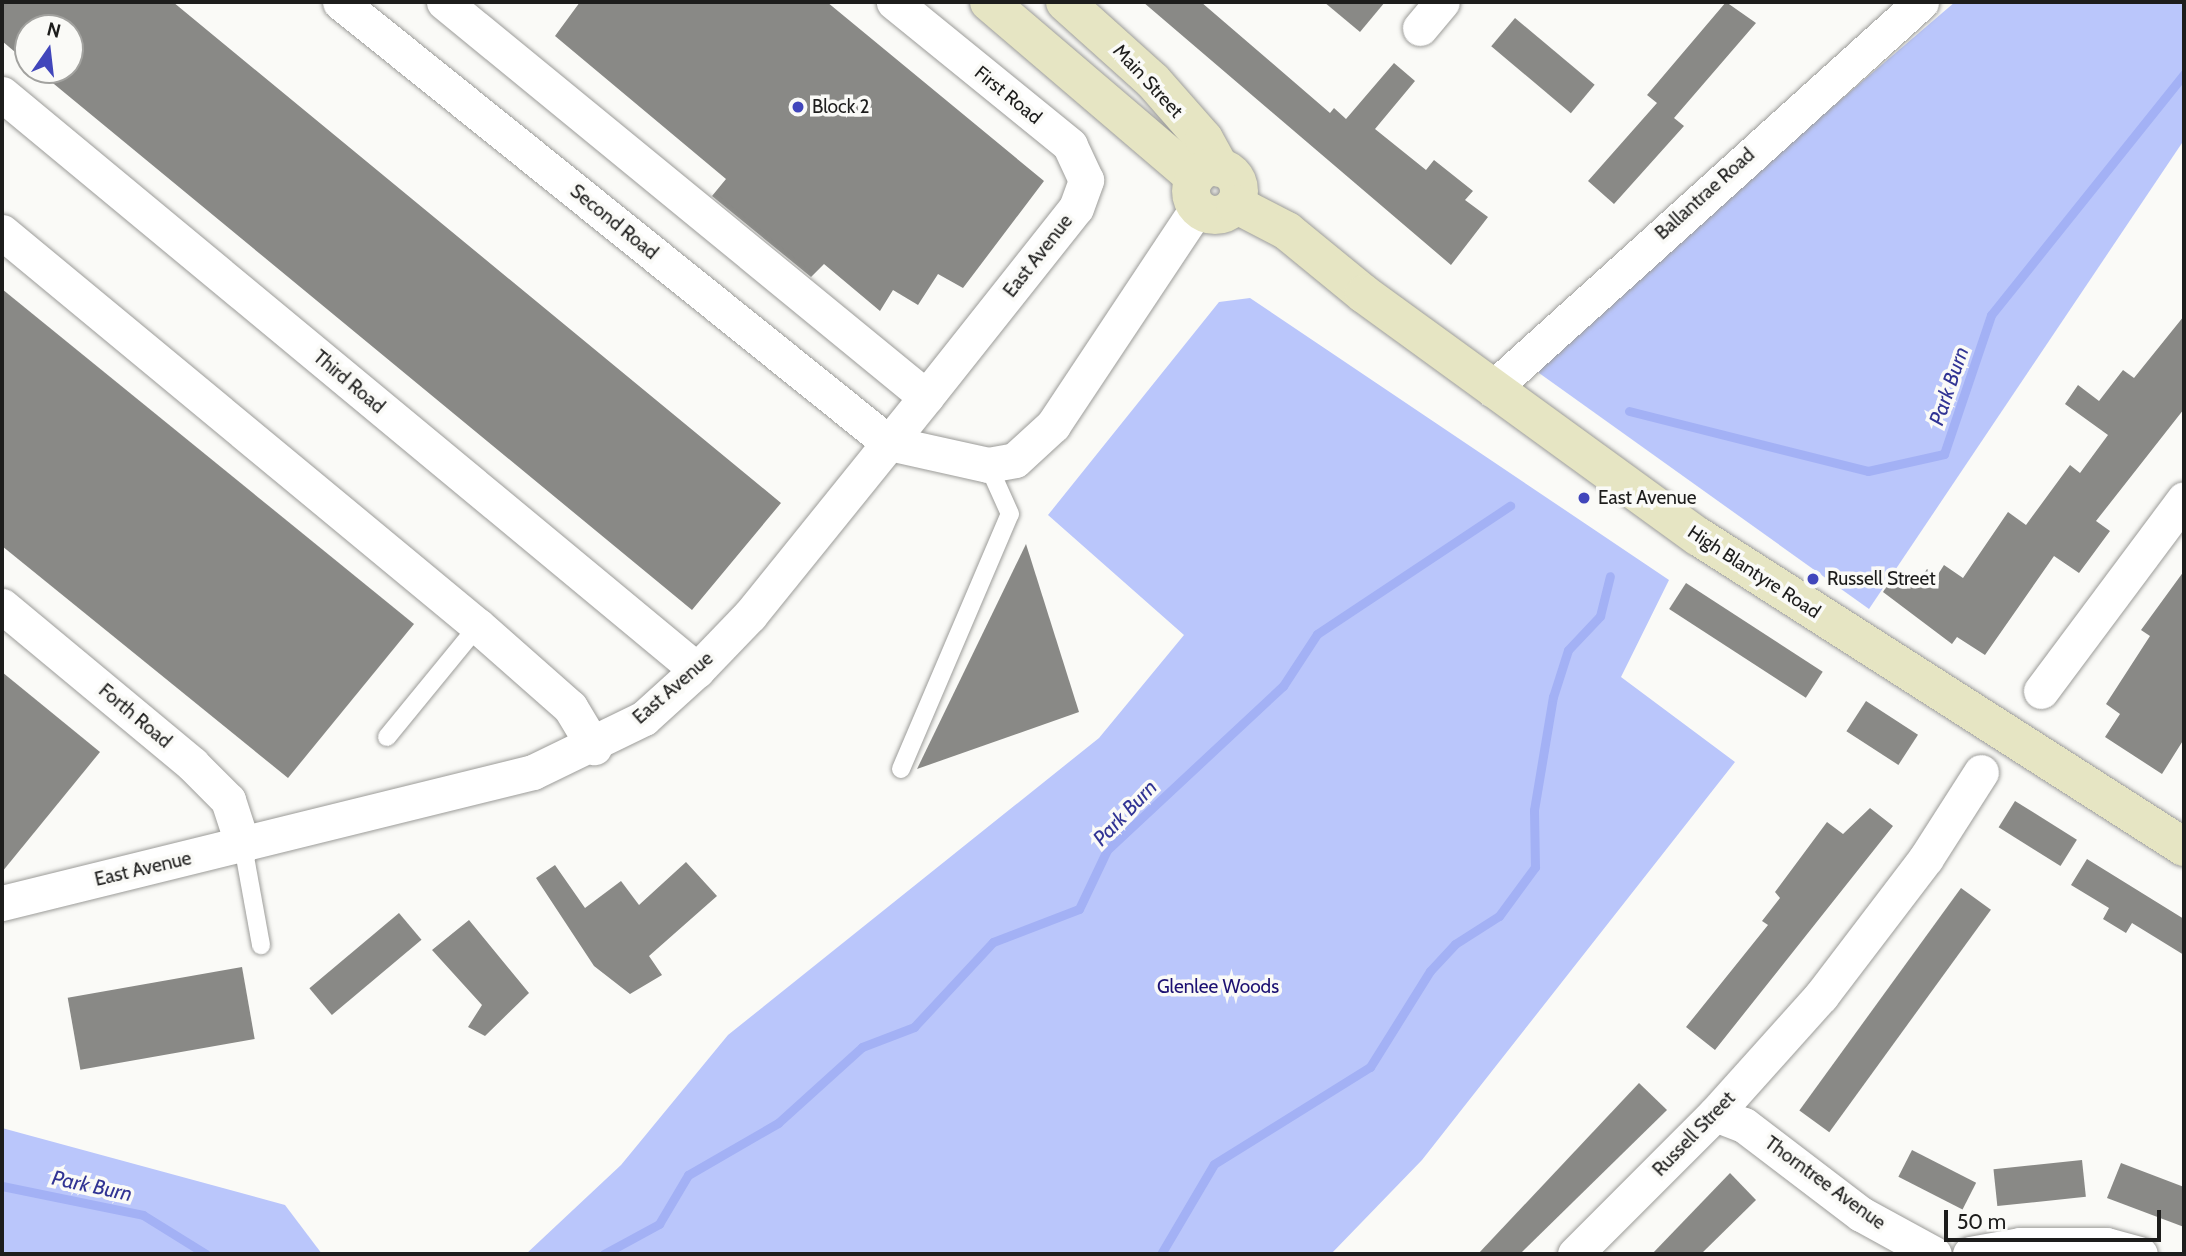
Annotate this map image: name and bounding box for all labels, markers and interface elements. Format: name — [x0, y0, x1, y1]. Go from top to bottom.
north arrow — [14, 14, 84, 84]
text: N — [44, 17, 63, 43]
street label: Main Street — [1108, 40, 1188, 122]
street label: First Road — [970, 61, 1046, 129]
place label: Block 2 — [812, 96, 869, 118]
marker: Block 2 — [790, 99, 806, 115]
street label: Ballantrae Road — [1651, 143, 1759, 245]
street label: Second Road — [565, 180, 663, 264]
street label: East Avenue — [999, 210, 1077, 302]
water label: Park Burn — [1924, 343, 1974, 429]
street label: Third Road — [309, 346, 389, 418]
place label: East Avenue — [1598, 487, 1696, 509]
marker: East Avenue — [1576, 490, 1592, 506]
street label: High Blantyre Road — [1683, 521, 1825, 623]
place label: Russell Street — [1827, 568, 1936, 590]
marker: Russell Street — [1805, 571, 1821, 587]
street label: East Avenue — [628, 647, 718, 729]
street label: Forth Road — [94, 679, 176, 753]
water label: Park Burn — [1088, 775, 1162, 851]
street label: East Avenue — [92, 847, 194, 891]
park label: Glenlee Woods — [1157, 976, 1279, 998]
street label: Russell Street — [1648, 1087, 1740, 1181]
street label: Thorntree Avenue — [1760, 1132, 1890, 1234]
water label: Park Burn — [50, 1165, 134, 1207]
scale bar — [1948, 1196, 2165, 1240]
text: 50 m — [1957, 1209, 2006, 1234]

